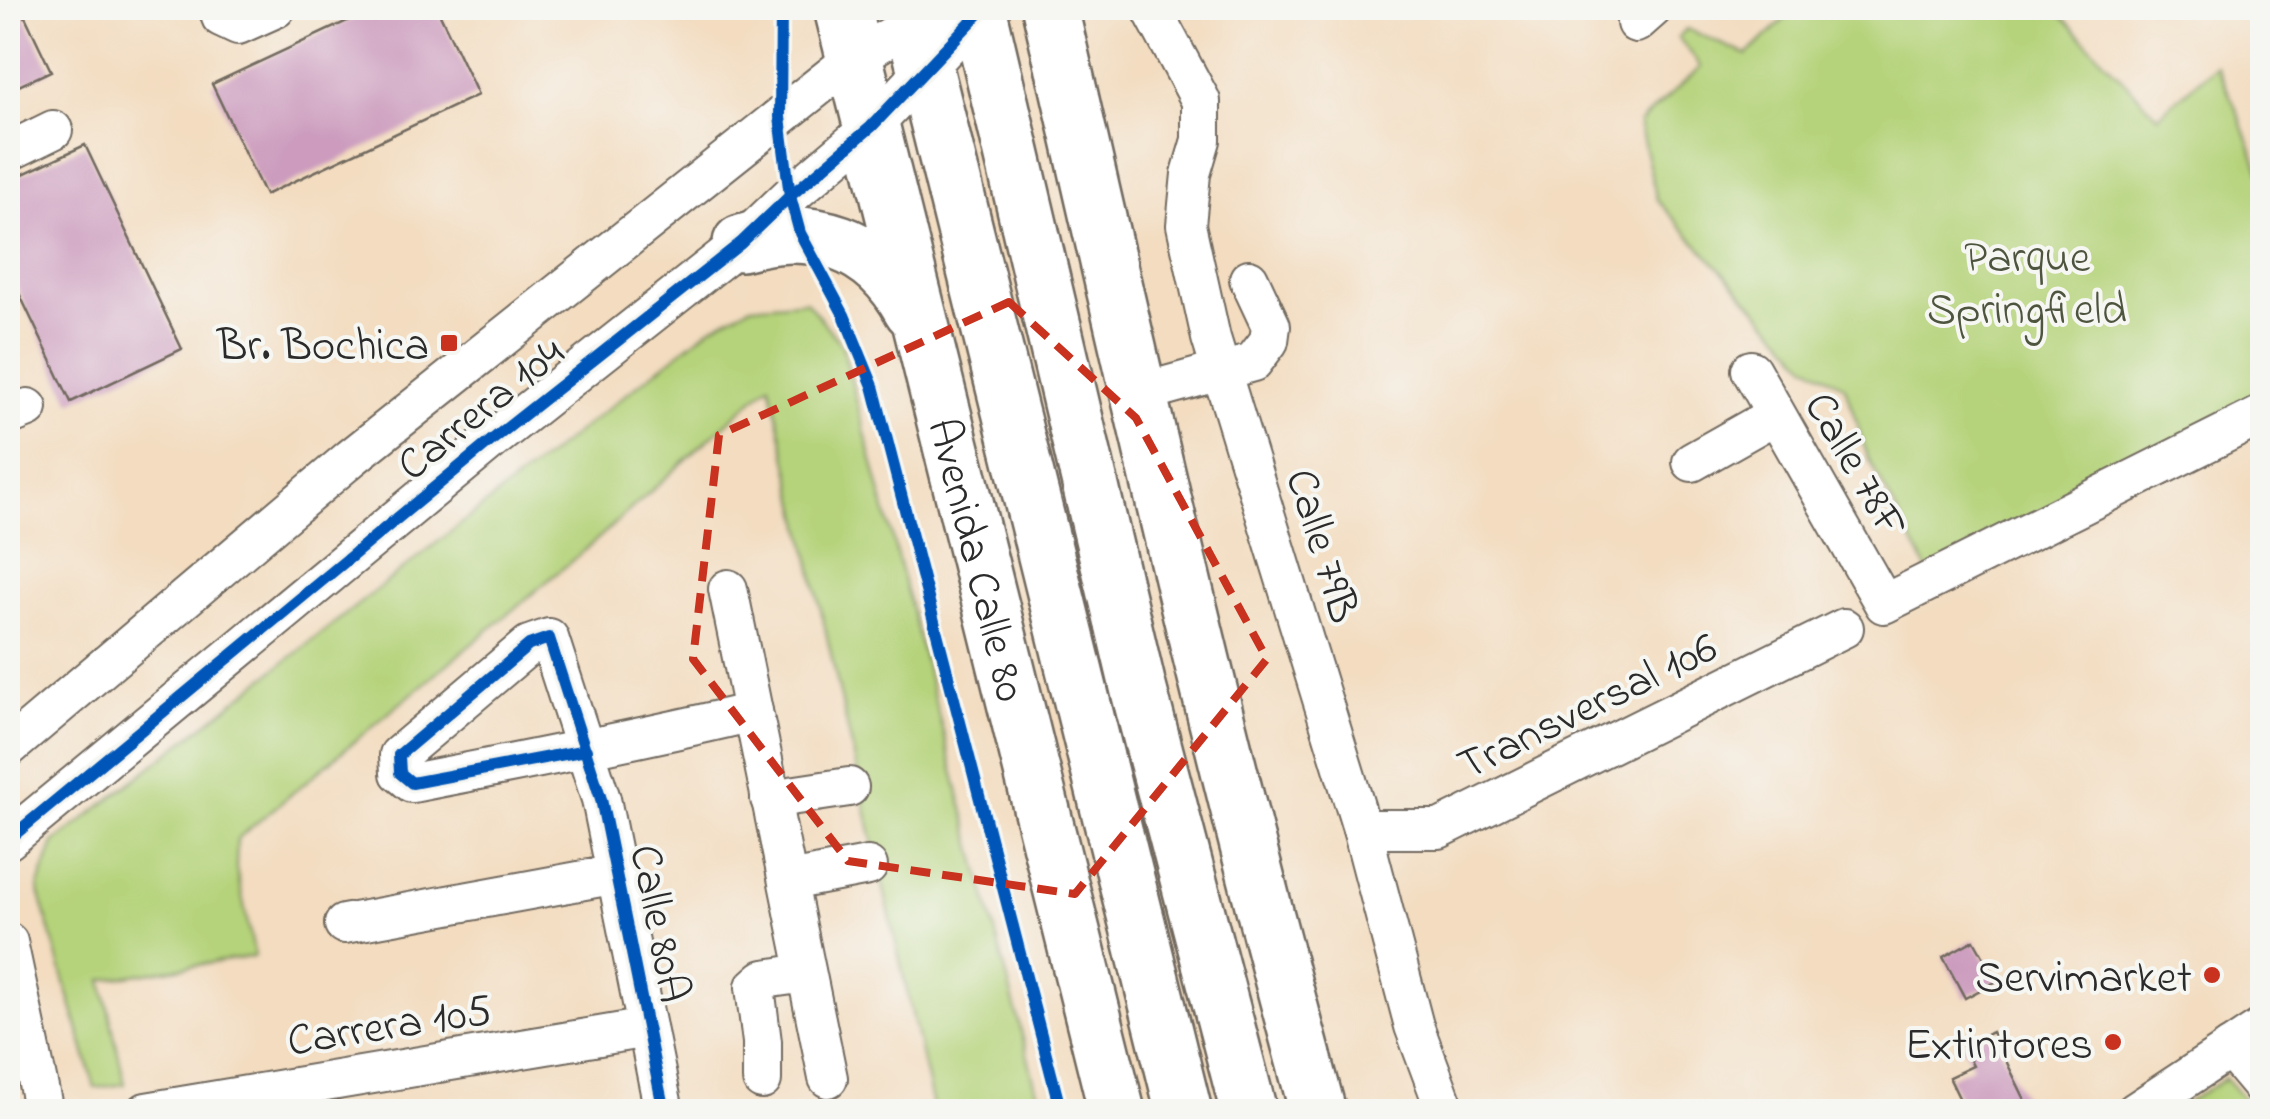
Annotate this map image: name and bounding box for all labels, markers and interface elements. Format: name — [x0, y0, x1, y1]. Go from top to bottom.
park label: Parque Springfield — [1927, 227, 2127, 346]
place label: Br. Bochica — [216, 315, 429, 381]
street label: Carrera 104 — [384, 323, 580, 499]
marker: Br. Bochica — [438, 332, 460, 354]
street label: Calle 78F — [1785, 381, 1922, 552]
street label: Avenida Calle 80 — [907, 412, 1041, 709]
street label: Calle 79B — [1266, 461, 1375, 632]
street label: Transversal 106 — [1447, 617, 1729, 800]
street label: Calle 80A — [609, 839, 705, 1009]
place label: Servimarket — [1975, 947, 2192, 1013]
marker: Servimarket — [2201, 964, 2223, 986]
street label: Carrera 105 — [283, 979, 497, 1077]
place label: Extintores — [1905, 1014, 2093, 1080]
marker: Extintores — [2102, 1031, 2124, 1053]

